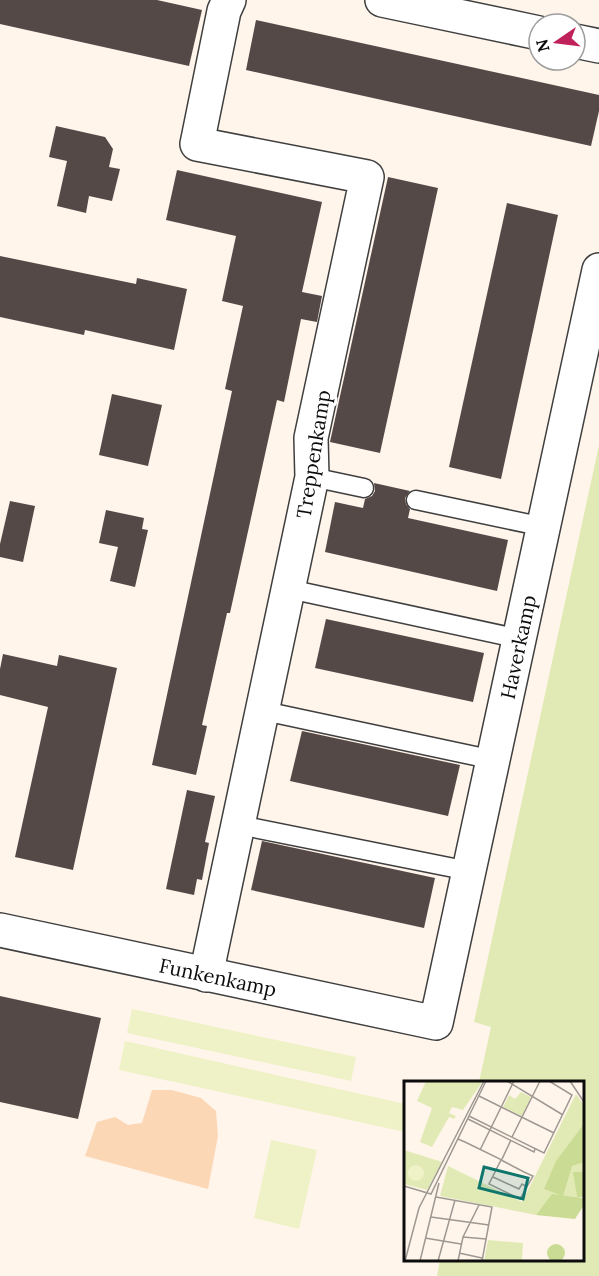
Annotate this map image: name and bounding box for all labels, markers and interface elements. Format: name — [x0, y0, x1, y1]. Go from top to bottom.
north arrow — [527, 12, 587, 72]
text: N — [531, 37, 554, 54]
street label: Treppenkamp — [291, 388, 335, 520]
street label: Haverkamp — [495, 593, 541, 701]
street label: Funkenkamp — [157, 952, 279, 1002]
inset map — [404, 1081, 584, 1261]

